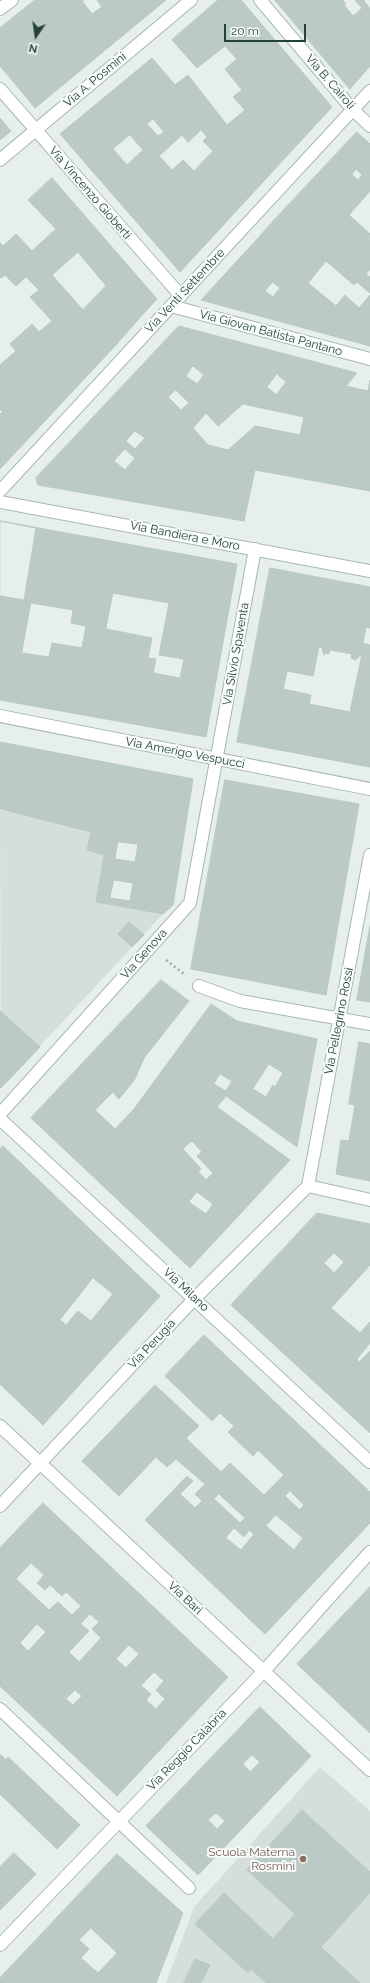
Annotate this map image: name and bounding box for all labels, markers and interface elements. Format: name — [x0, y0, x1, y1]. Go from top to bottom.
north arrow — [16, 16, 56, 56]
scale bar — [226, 16, 308, 42]
text: 20 m — [231, 24, 259, 38]
text: N — [28, 41, 39, 55]
street label: Via A. Posmini — [61, 50, 129, 110]
street label: Via B. Cairoli — [302, 52, 358, 112]
street label: Via Vincenzo Gioberti — [46, 144, 134, 242]
street label: Via Venti Settembre — [142, 246, 228, 336]
street label: Via Giovan Batista Pantano — [198, 307, 344, 359]
street label: Via Bandiera e Moro — [129, 518, 241, 554]
street label: Via Silvio Spaventa — [220, 601, 252, 707]
street label: Via Amerigo Vespucci — [124, 734, 246, 772]
street label: Via Genova — [118, 926, 170, 982]
street label: Via Pellegrino Rossi — [322, 966, 356, 1076]
street label: Via Milano — [160, 1265, 212, 1315]
street label: Via Perugia — [125, 1316, 179, 1372]
street label: Via Bari — [165, 1579, 205, 1617]
street label: Via Reggio Calabria — [144, 1706, 230, 1794]
place label: Scuola Materna Rosmini — [208, 1845, 295, 1873]
marker: Scuola Materna Rosmini — [298, 1854, 308, 1864]

